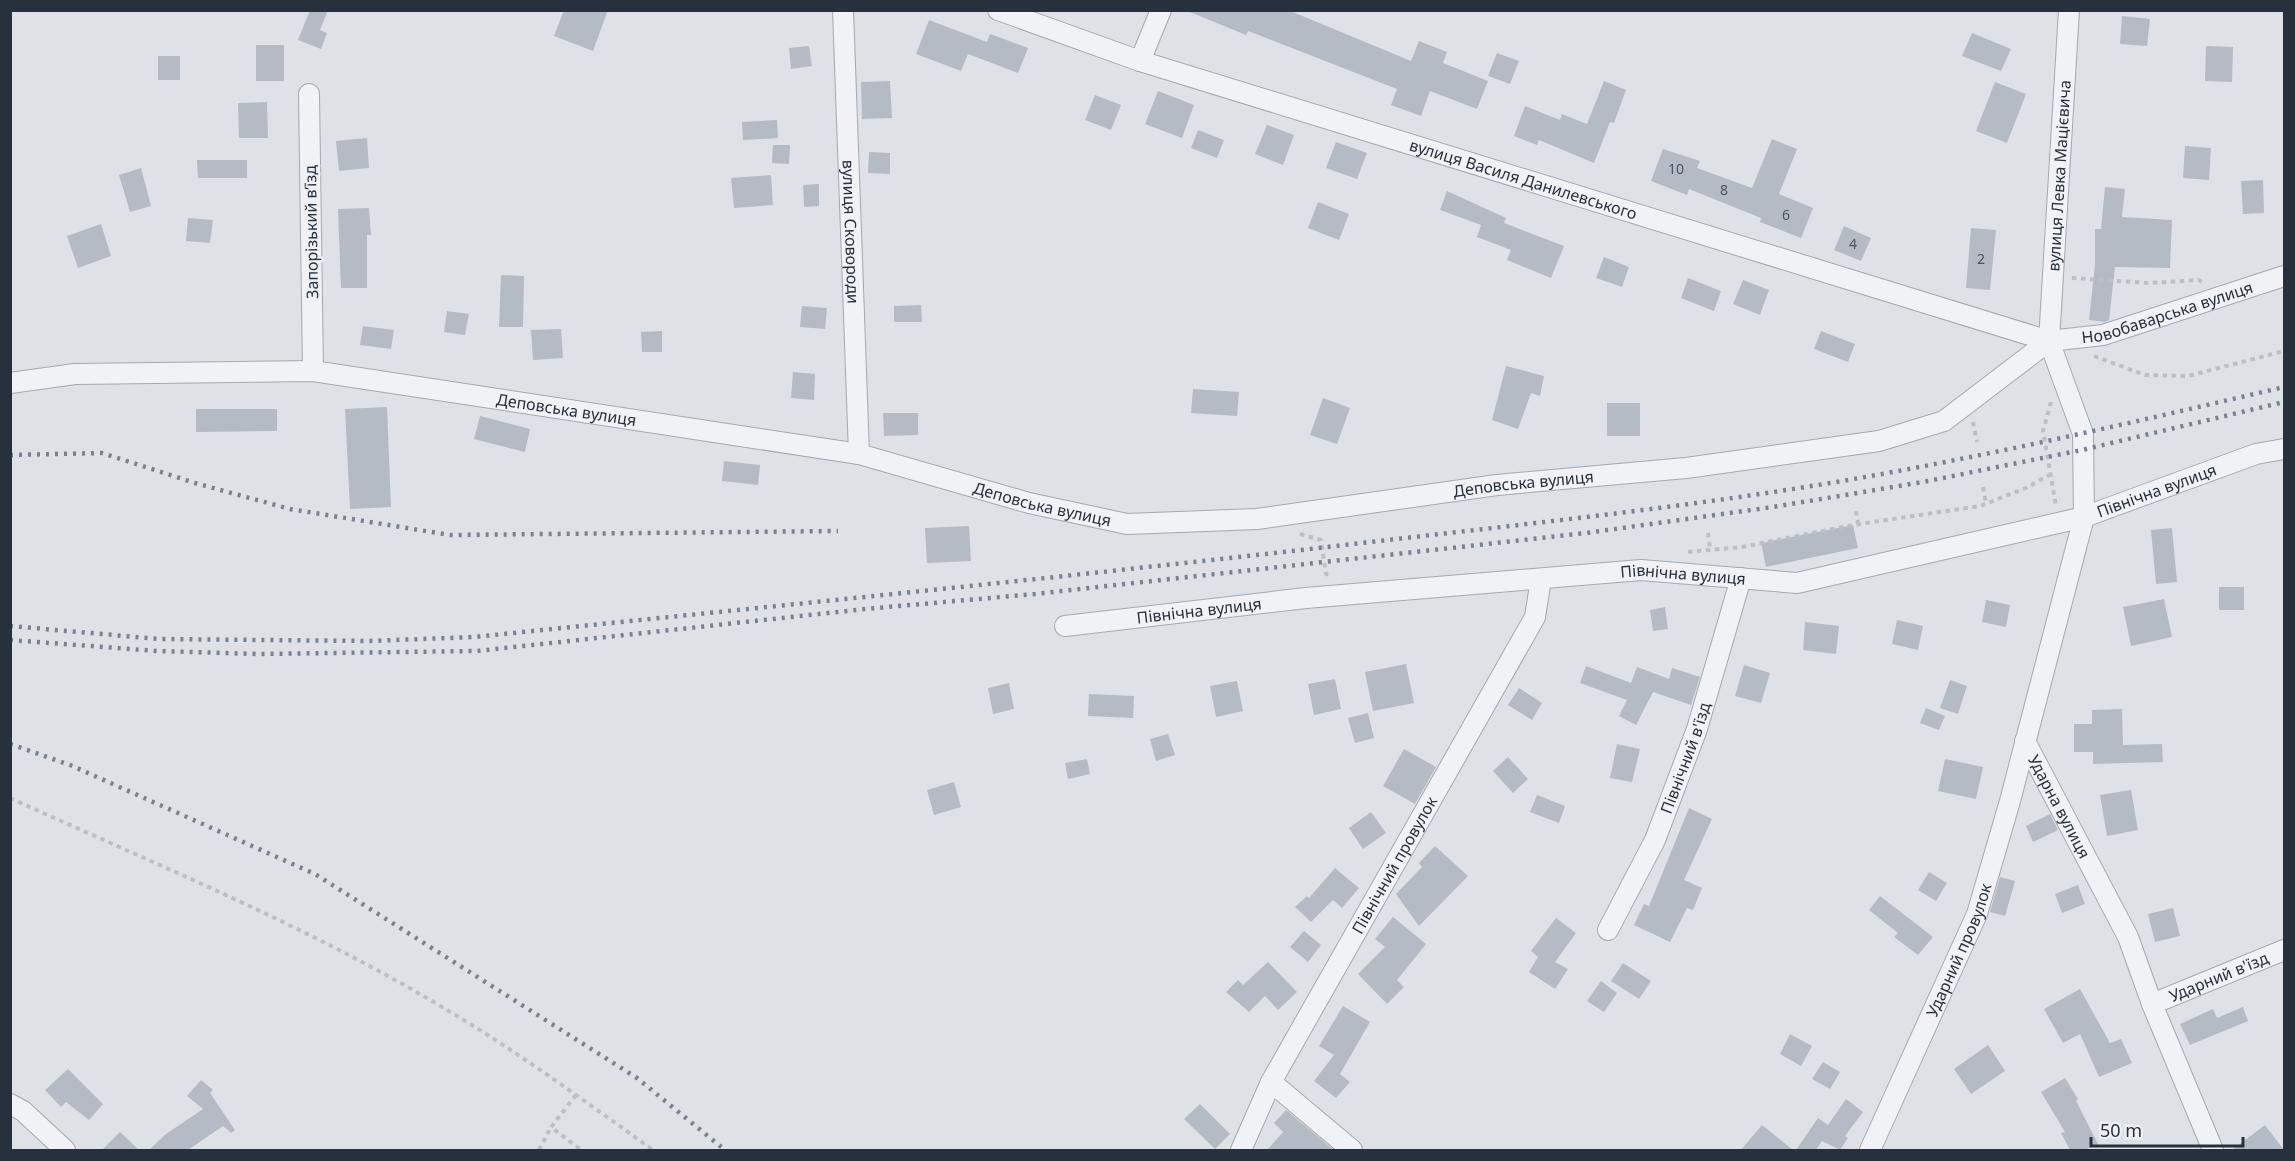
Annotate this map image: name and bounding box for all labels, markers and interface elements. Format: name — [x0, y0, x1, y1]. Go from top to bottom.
street label: вулиця Левка Мацієвича — [2042, 79, 2076, 272]
street label: вулиця Василя Данилевського — [1407, 134, 1640, 224]
street label: вулиця Сковороди — [837, 159, 865, 304]
house number: 10 — [1668, 159, 1684, 178]
street label: Запорізький вʼїзд — [299, 165, 323, 299]
house number: 8 — [1720, 180, 1728, 199]
house number: 6 — [1782, 205, 1790, 224]
house number: 4 — [1849, 234, 1857, 253]
house number: 2 — [1977, 249, 1985, 268]
street label: Новобаварська вулиця — [2080, 276, 2256, 348]
street label: Деповська вулиця — [495, 388, 638, 431]
street label: Північна вулиця — [2094, 458, 2219, 522]
street label: Деповська вулиця — [1452, 465, 1595, 502]
street label: Деповська вулиця — [971, 477, 1113, 531]
street label: Північна вулиця — [1619, 559, 1747, 590]
street label: Північна вулиця — [1135, 592, 1263, 629]
street label: Північний в'їзд — [1655, 699, 1715, 817]
street label: Ударна вулиця — [2023, 751, 2096, 862]
street label: Північний провулок — [1346, 792, 1442, 938]
street label: Ударний провулок — [1921, 880, 1997, 1020]
street label: Ударний в'їзд — [2166, 947, 2272, 1007]
scale bar — [2091, 1110, 2242, 1148]
text: 50 m — [2100, 1118, 2142, 1142]

